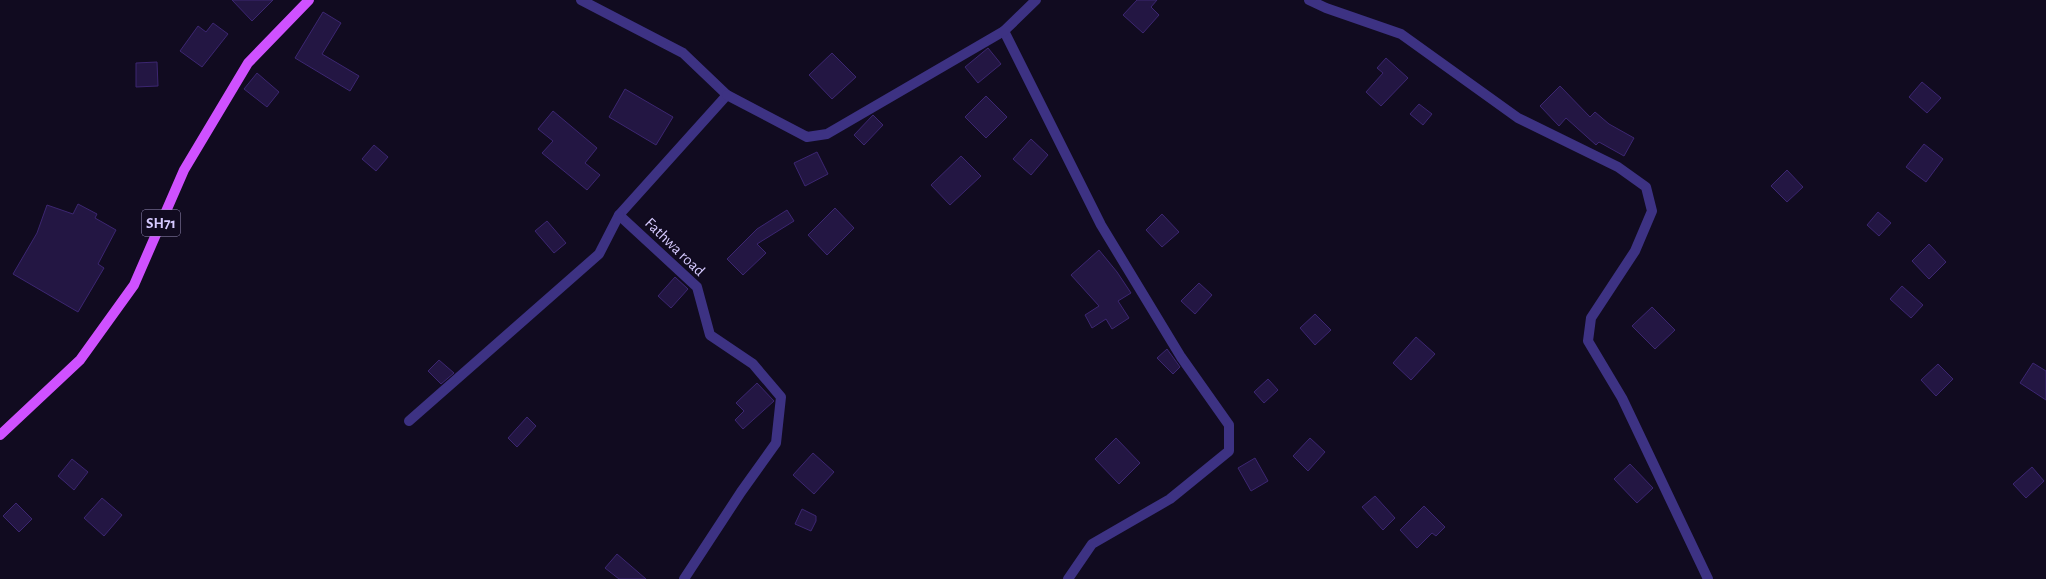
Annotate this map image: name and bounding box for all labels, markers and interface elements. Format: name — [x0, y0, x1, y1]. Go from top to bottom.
road number: SH71 — [142, 210, 180, 236]
street label: Fathwa road — [642, 215, 708, 279]

